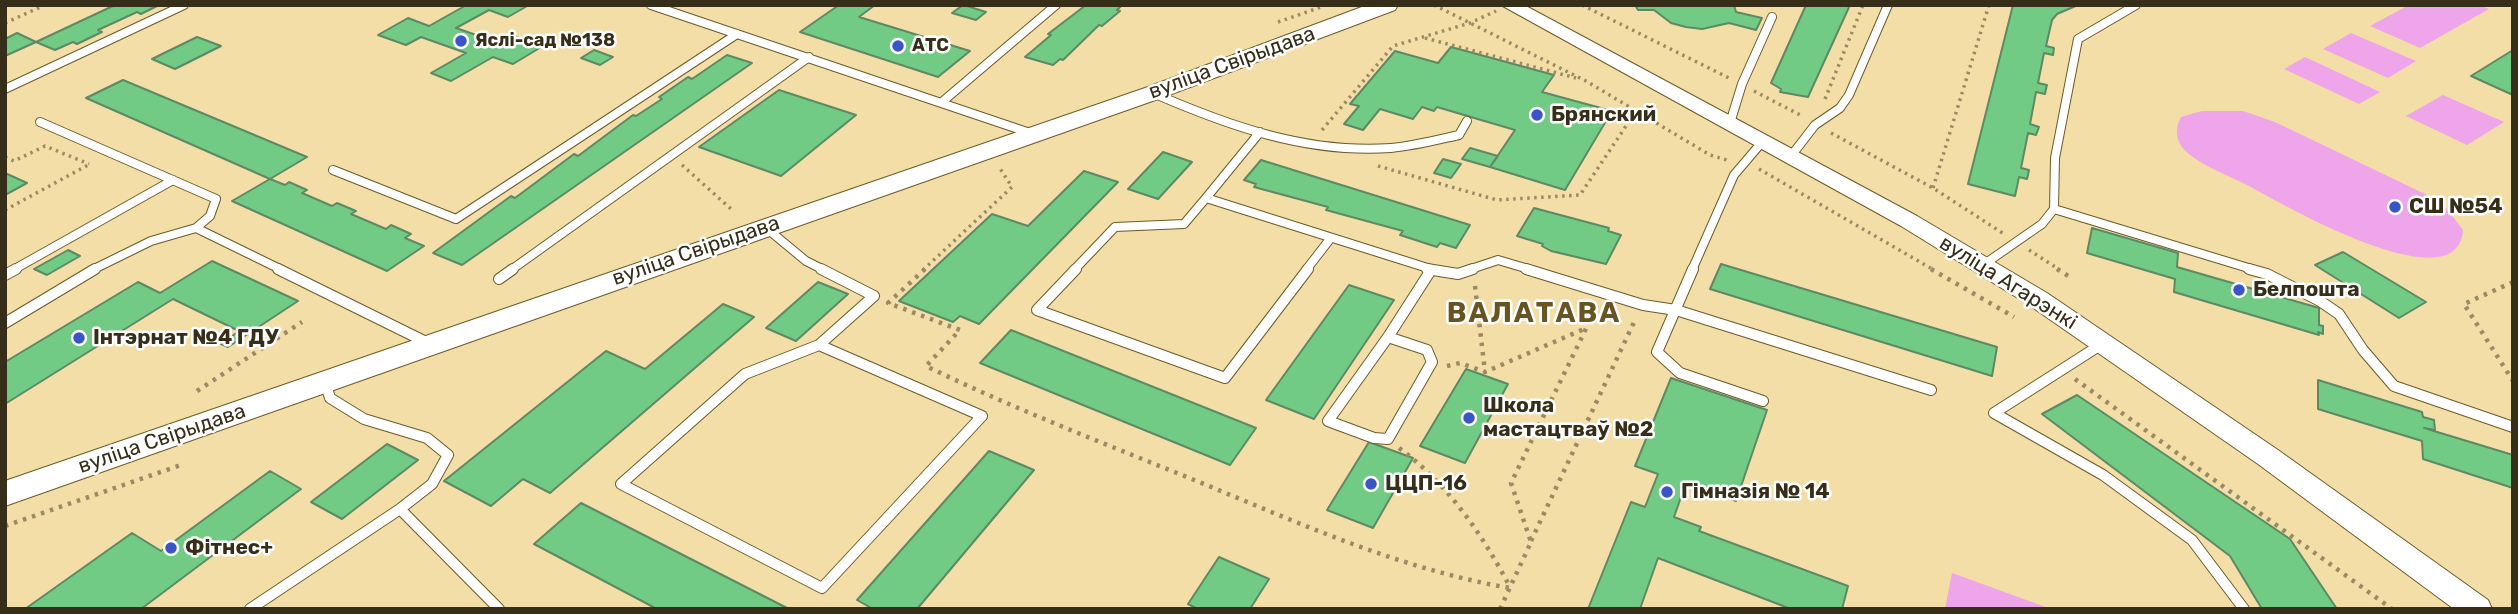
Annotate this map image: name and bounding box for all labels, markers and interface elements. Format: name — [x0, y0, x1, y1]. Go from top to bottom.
street label: вуліца Свірыдава — [1145, 21, 1319, 105]
place label: Яслі-сад №138 — [475, 30, 615, 52]
marker: Яслі-сад №138 — [453, 33, 469, 49]
place label: АТС — [912, 35, 949, 57]
marker: АТС — [890, 38, 906, 54]
place label: Брянский — [1551, 102, 1656, 128]
marker: Брянский — [1529, 107, 1545, 123]
place label: СШ №54 — [2409, 194, 2503, 220]
marker: СШ №54 — [2387, 199, 2403, 215]
street label: вуліца Свірыдава — [609, 211, 783, 291]
street label: вуліца Агарэнкі — [1935, 231, 2081, 335]
place label: Белпошта — [2253, 277, 2360, 303]
marker: Белпошта — [2231, 282, 2247, 298]
district label: ВАЛАТАВА — [1448, 297, 1620, 331]
place label: Інтэрнат №4 ГДУ — [93, 325, 279, 351]
marker: Інтэрнат №4 ГДУ — [71, 330, 87, 346]
place label: Школа мастацтваў №2 — [1483, 393, 1654, 443]
street label: вуліца Свірыдава — [75, 399, 249, 479]
marker: Школа мастацтваў №2 — [1461, 410, 1477, 426]
place label: ЦЦП-16 — [1385, 471, 1467, 497]
marker: ЦЦП-16 — [1363, 476, 1379, 492]
place label: Гімназія № 14 — [1681, 479, 1830, 505]
marker: Гімназія № 14 — [1659, 484, 1675, 500]
place label: Фітнес+ — [185, 535, 273, 561]
marker: Фітнес+ — [163, 540, 179, 556]

